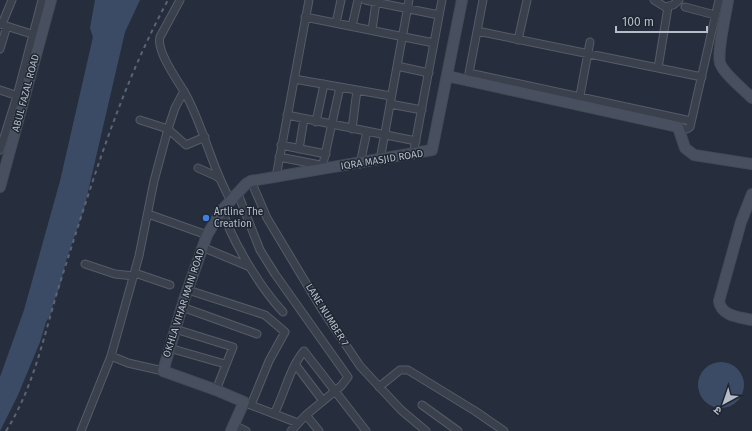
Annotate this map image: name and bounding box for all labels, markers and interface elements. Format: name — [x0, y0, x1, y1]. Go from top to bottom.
scale bar — [616, 8, 707, 34]
text: 100 m — [622, 15, 654, 29]
street label: ABUL FAZAL ROAD — [10, 53, 42, 133]
street label: IQRA MASJID ROAD — [340, 148, 424, 172]
place label: Artline The Creation — [214, 206, 263, 230]
marker: Artline The Creation — [201, 213, 211, 223]
street label: OKHLA VIHAR MAIN ROAD — [161, 247, 207, 359]
street label: LANE NUMBER 7 — [303, 282, 351, 349]
north arrow — [704, 383, 744, 423]
text: उ — [711, 403, 725, 417]

